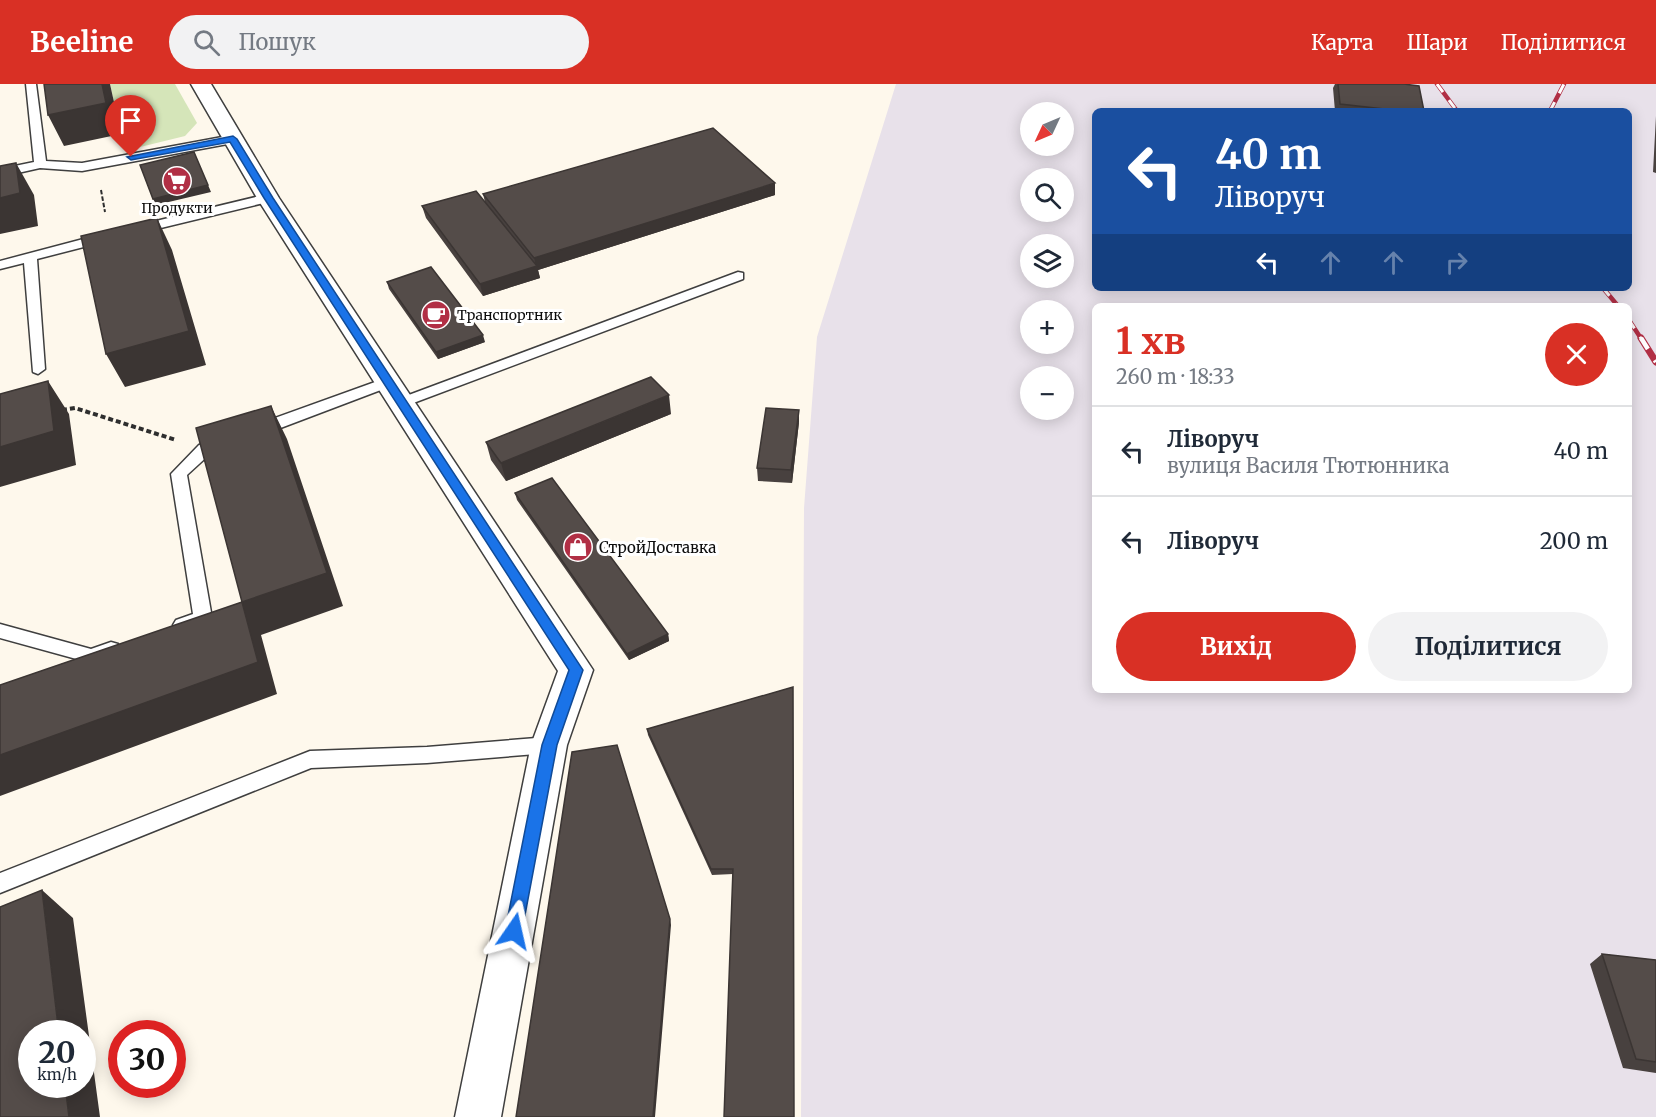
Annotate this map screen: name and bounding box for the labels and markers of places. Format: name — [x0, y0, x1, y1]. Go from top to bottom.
pin — [105, 95, 156, 157]
supermarket icon: Продукти — [161, 165, 193, 197]
place label: Продукти — [141, 199, 213, 217]
cafe icon: Транспортник — [420, 299, 452, 331]
place label: Транспортник — [457, 306, 562, 324]
shop icon: СтройДоставка — [562, 531, 594, 563]
place label: СтройДоставка — [599, 538, 716, 557]

